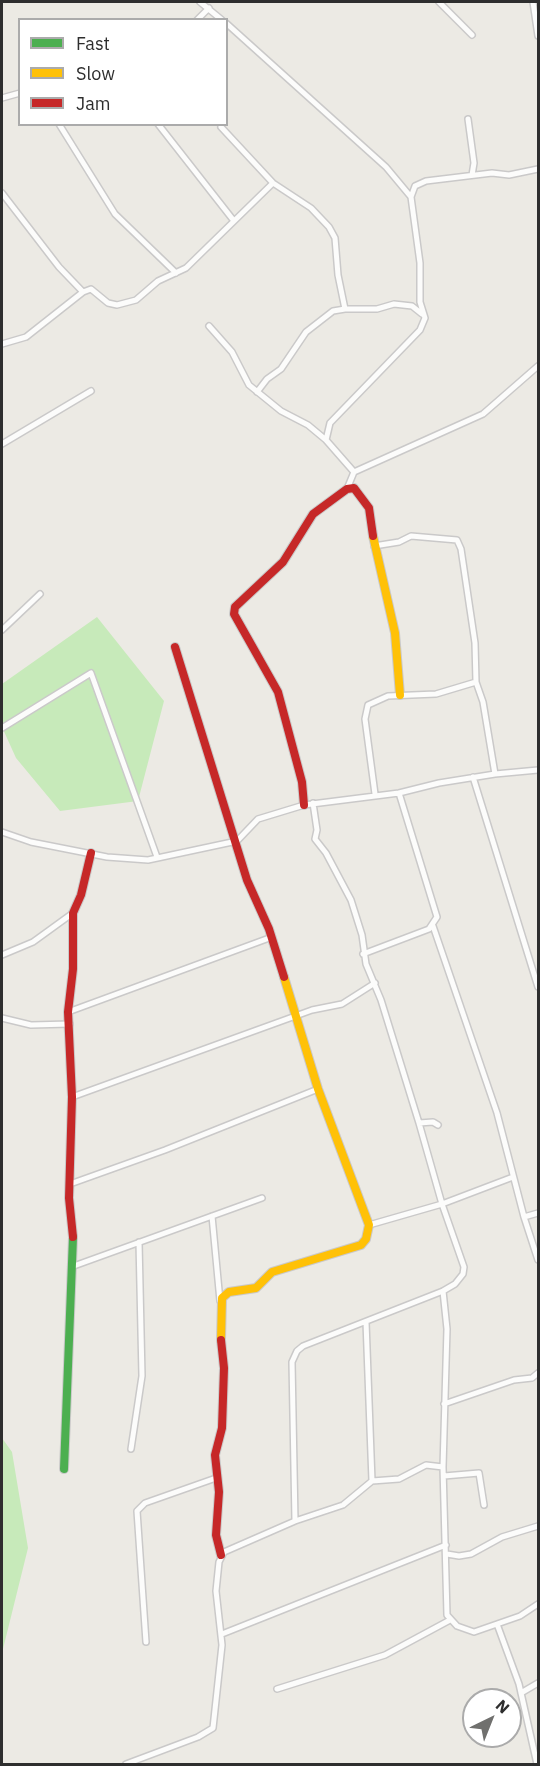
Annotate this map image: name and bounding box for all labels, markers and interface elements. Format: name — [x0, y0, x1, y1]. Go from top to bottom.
legend — [18, 18, 228, 126]
text: Fast — [76, 32, 110, 55]
text: Slow — [76, 62, 115, 85]
text: Jam — [76, 92, 111, 115]
north arrow — [462, 1688, 522, 1748]
text: N — [492, 1695, 514, 1718]

